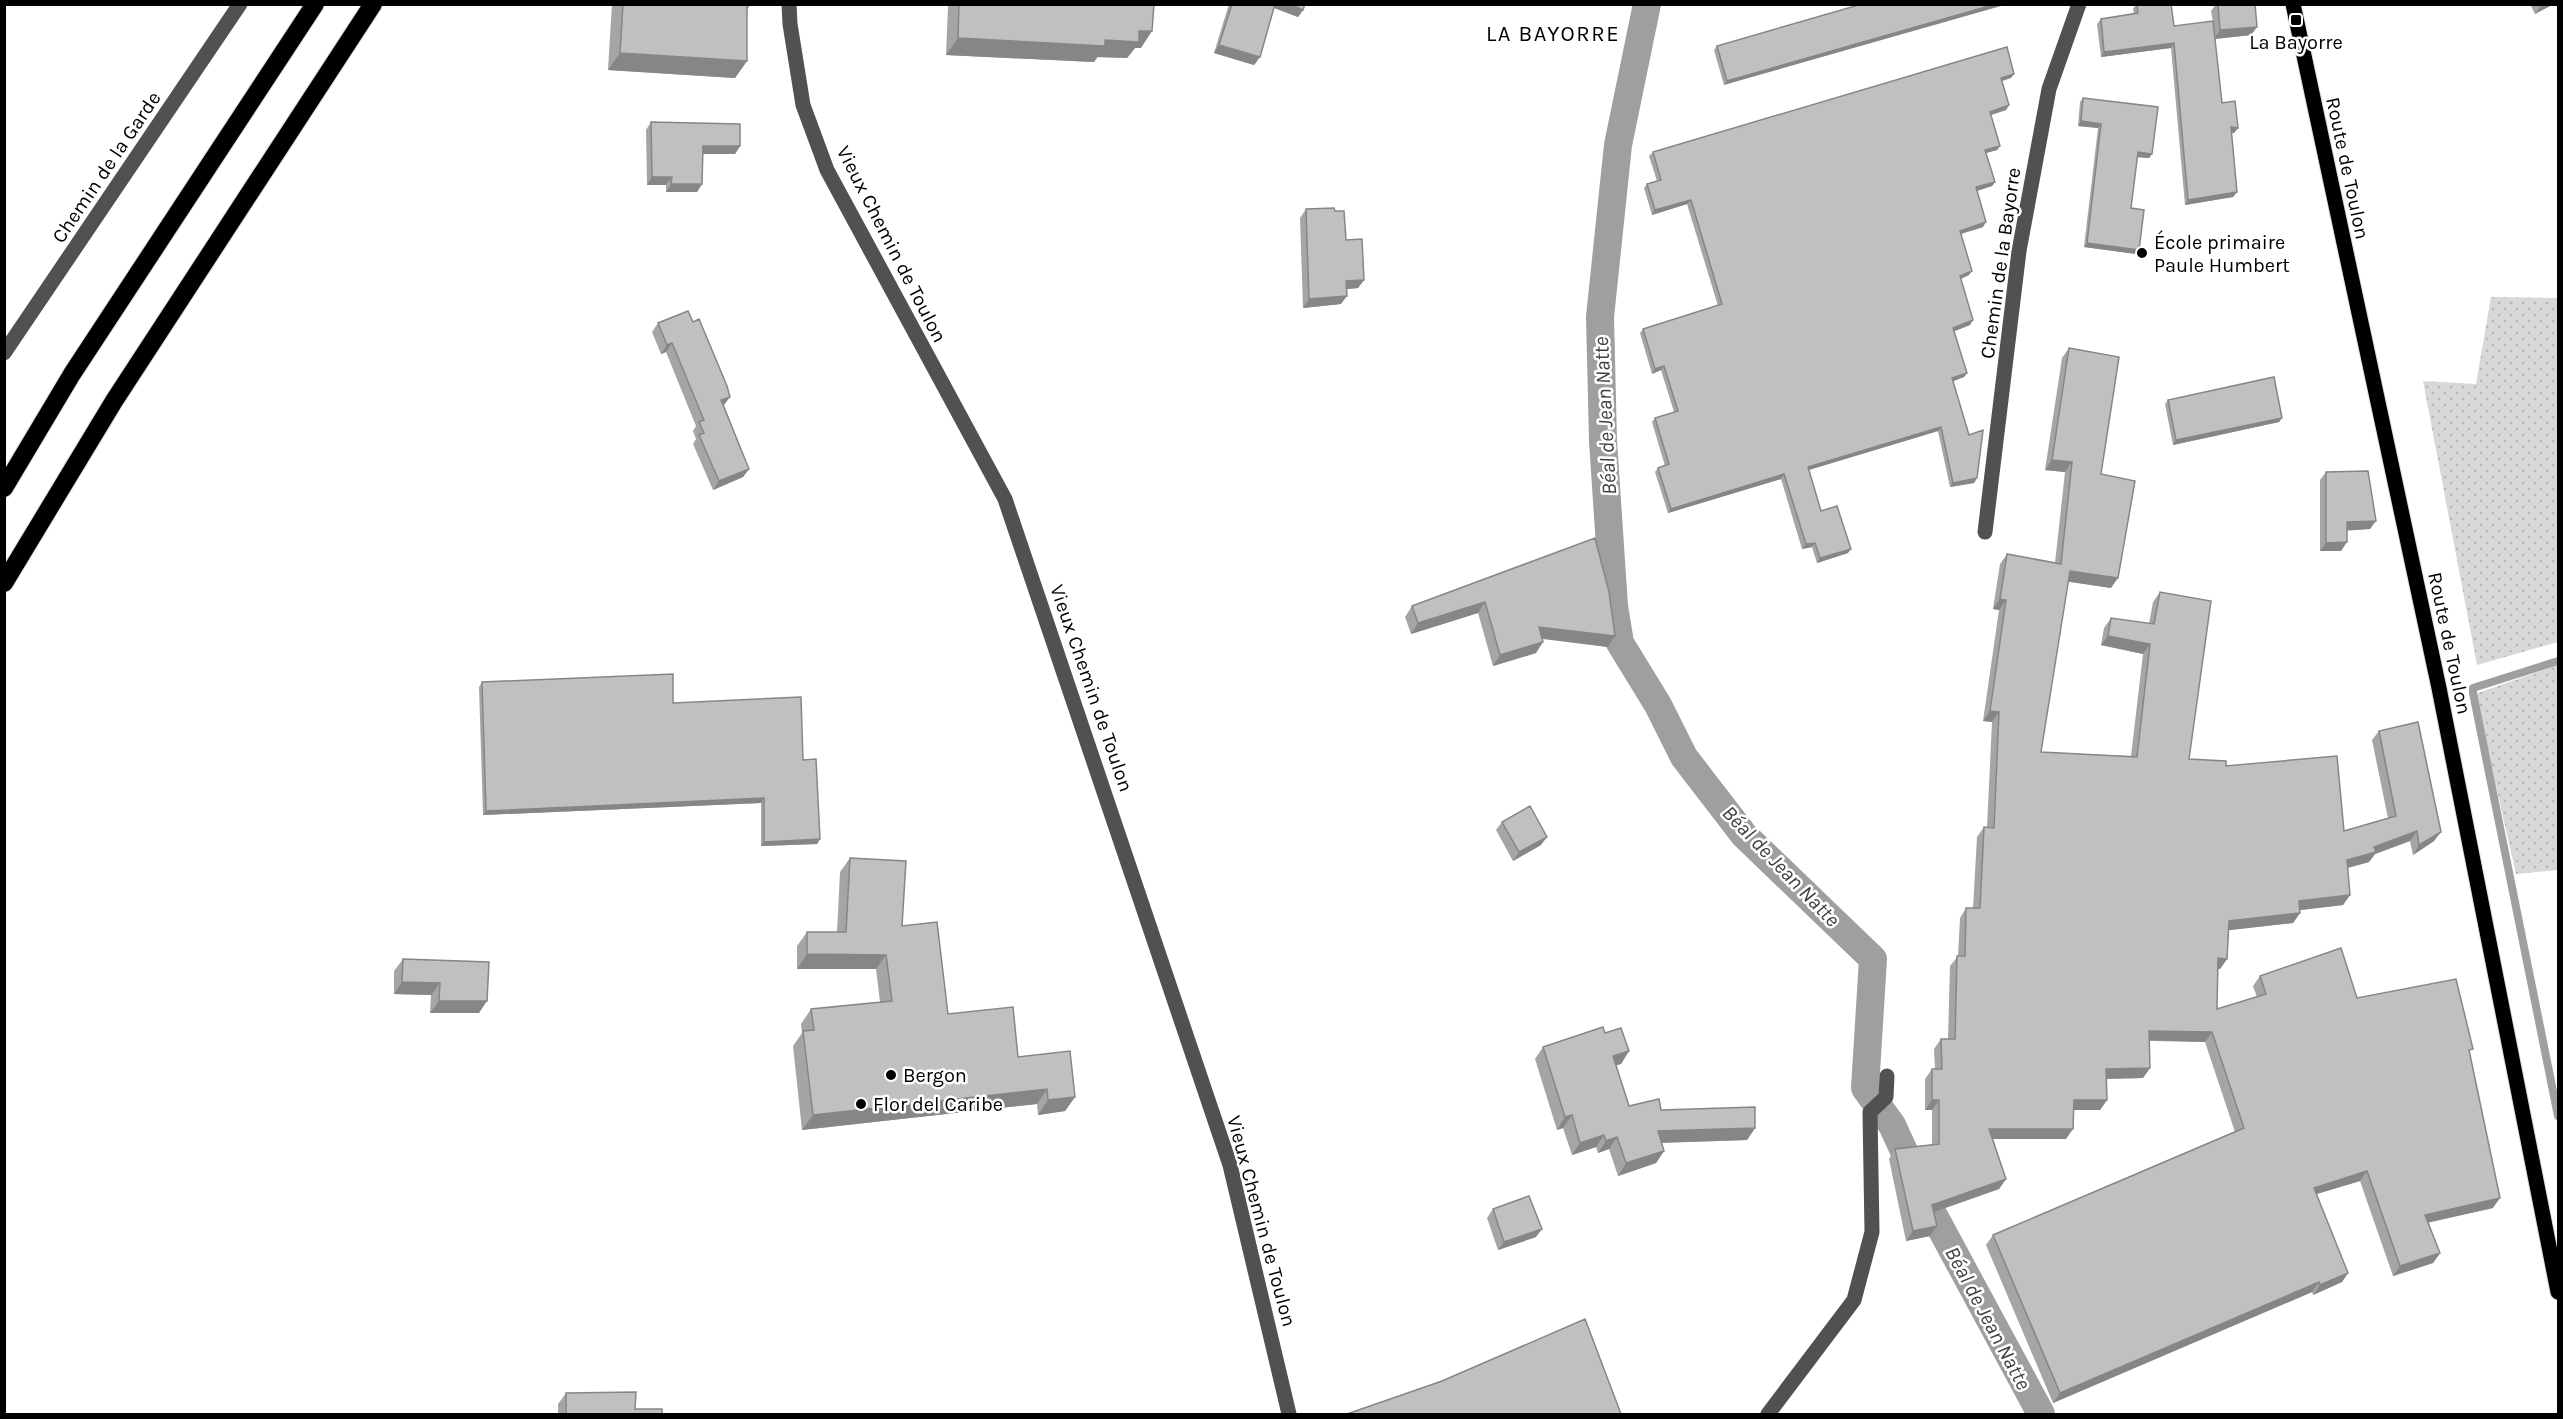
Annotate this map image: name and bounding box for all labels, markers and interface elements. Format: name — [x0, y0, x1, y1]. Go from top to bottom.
marker: La Bayorre — [2289, 13, 2303, 27]
district label: LA BAYORRE — [1486, 21, 1620, 47]
place label: La Bayorre — [2249, 31, 2343, 54]
street label: Chemin de la Garde — [47, 87, 166, 247]
street label: Route de Toulon — [2321, 95, 2374, 241]
street label: Vieux Chemin de Toulon — [832, 142, 951, 346]
street label: Chemin de la Bayorre — [1976, 166, 2025, 360]
place label: École primaire Paule Humbert — [2154, 230, 2290, 277]
marker: École primaire Paule Humbert — [2135, 246, 2149, 260]
water label: Béal de Jean Natte — [1589, 336, 1621, 496]
street label: Route de Toulon — [2423, 570, 2476, 716]
street label: Vieux Chemin de Toulon — [1045, 582, 1138, 795]
water label: Béal de Jean Natte — [1717, 801, 1845, 932]
place label: Bergon — [903, 1064, 967, 1087]
marker: Bergon — [884, 1068, 898, 1082]
place label: Flor del Caribe — [873, 1093, 1003, 1116]
marker: Flor del Caribe — [854, 1097, 868, 1111]
street label: Vieux Chemin de Toulon — [1222, 1113, 1301, 1329]
water label: Béal de Jean Natte — [1940, 1242, 2036, 1394]

